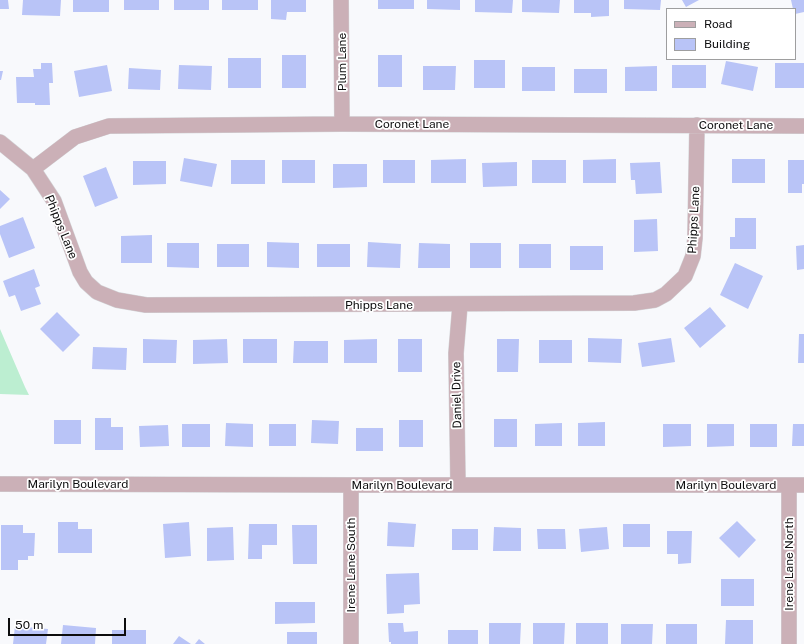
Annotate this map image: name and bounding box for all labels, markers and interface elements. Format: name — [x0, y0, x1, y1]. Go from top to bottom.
legend — [666, 8, 796, 60]
text: Road — [704, 17, 732, 31]
street label: Plum Lane — [335, 33, 349, 91]
text: Building — [704, 37, 750, 51]
street label: Coronet Lane — [375, 117, 449, 131]
street label: Coronet Lane — [699, 118, 773, 132]
street label: Phipps Lane — [685, 186, 703, 254]
street label: Phipps Lane — [42, 193, 80, 261]
street label: Phipps Lane — [345, 298, 413, 312]
street label: Daniel Drive — [449, 361, 465, 429]
street label: Marilyn Boulevard — [28, 477, 128, 491]
street label: Marilyn Boulevard — [352, 478, 452, 492]
street label: Marilyn Boulevard — [676, 478, 776, 492]
street label: Irene Lane North — [782, 517, 796, 611]
street label: Irene Lane South — [344, 518, 358, 612]
scale bar — [10, 610, 128, 636]
text: 50 m — [15, 618, 43, 632]

